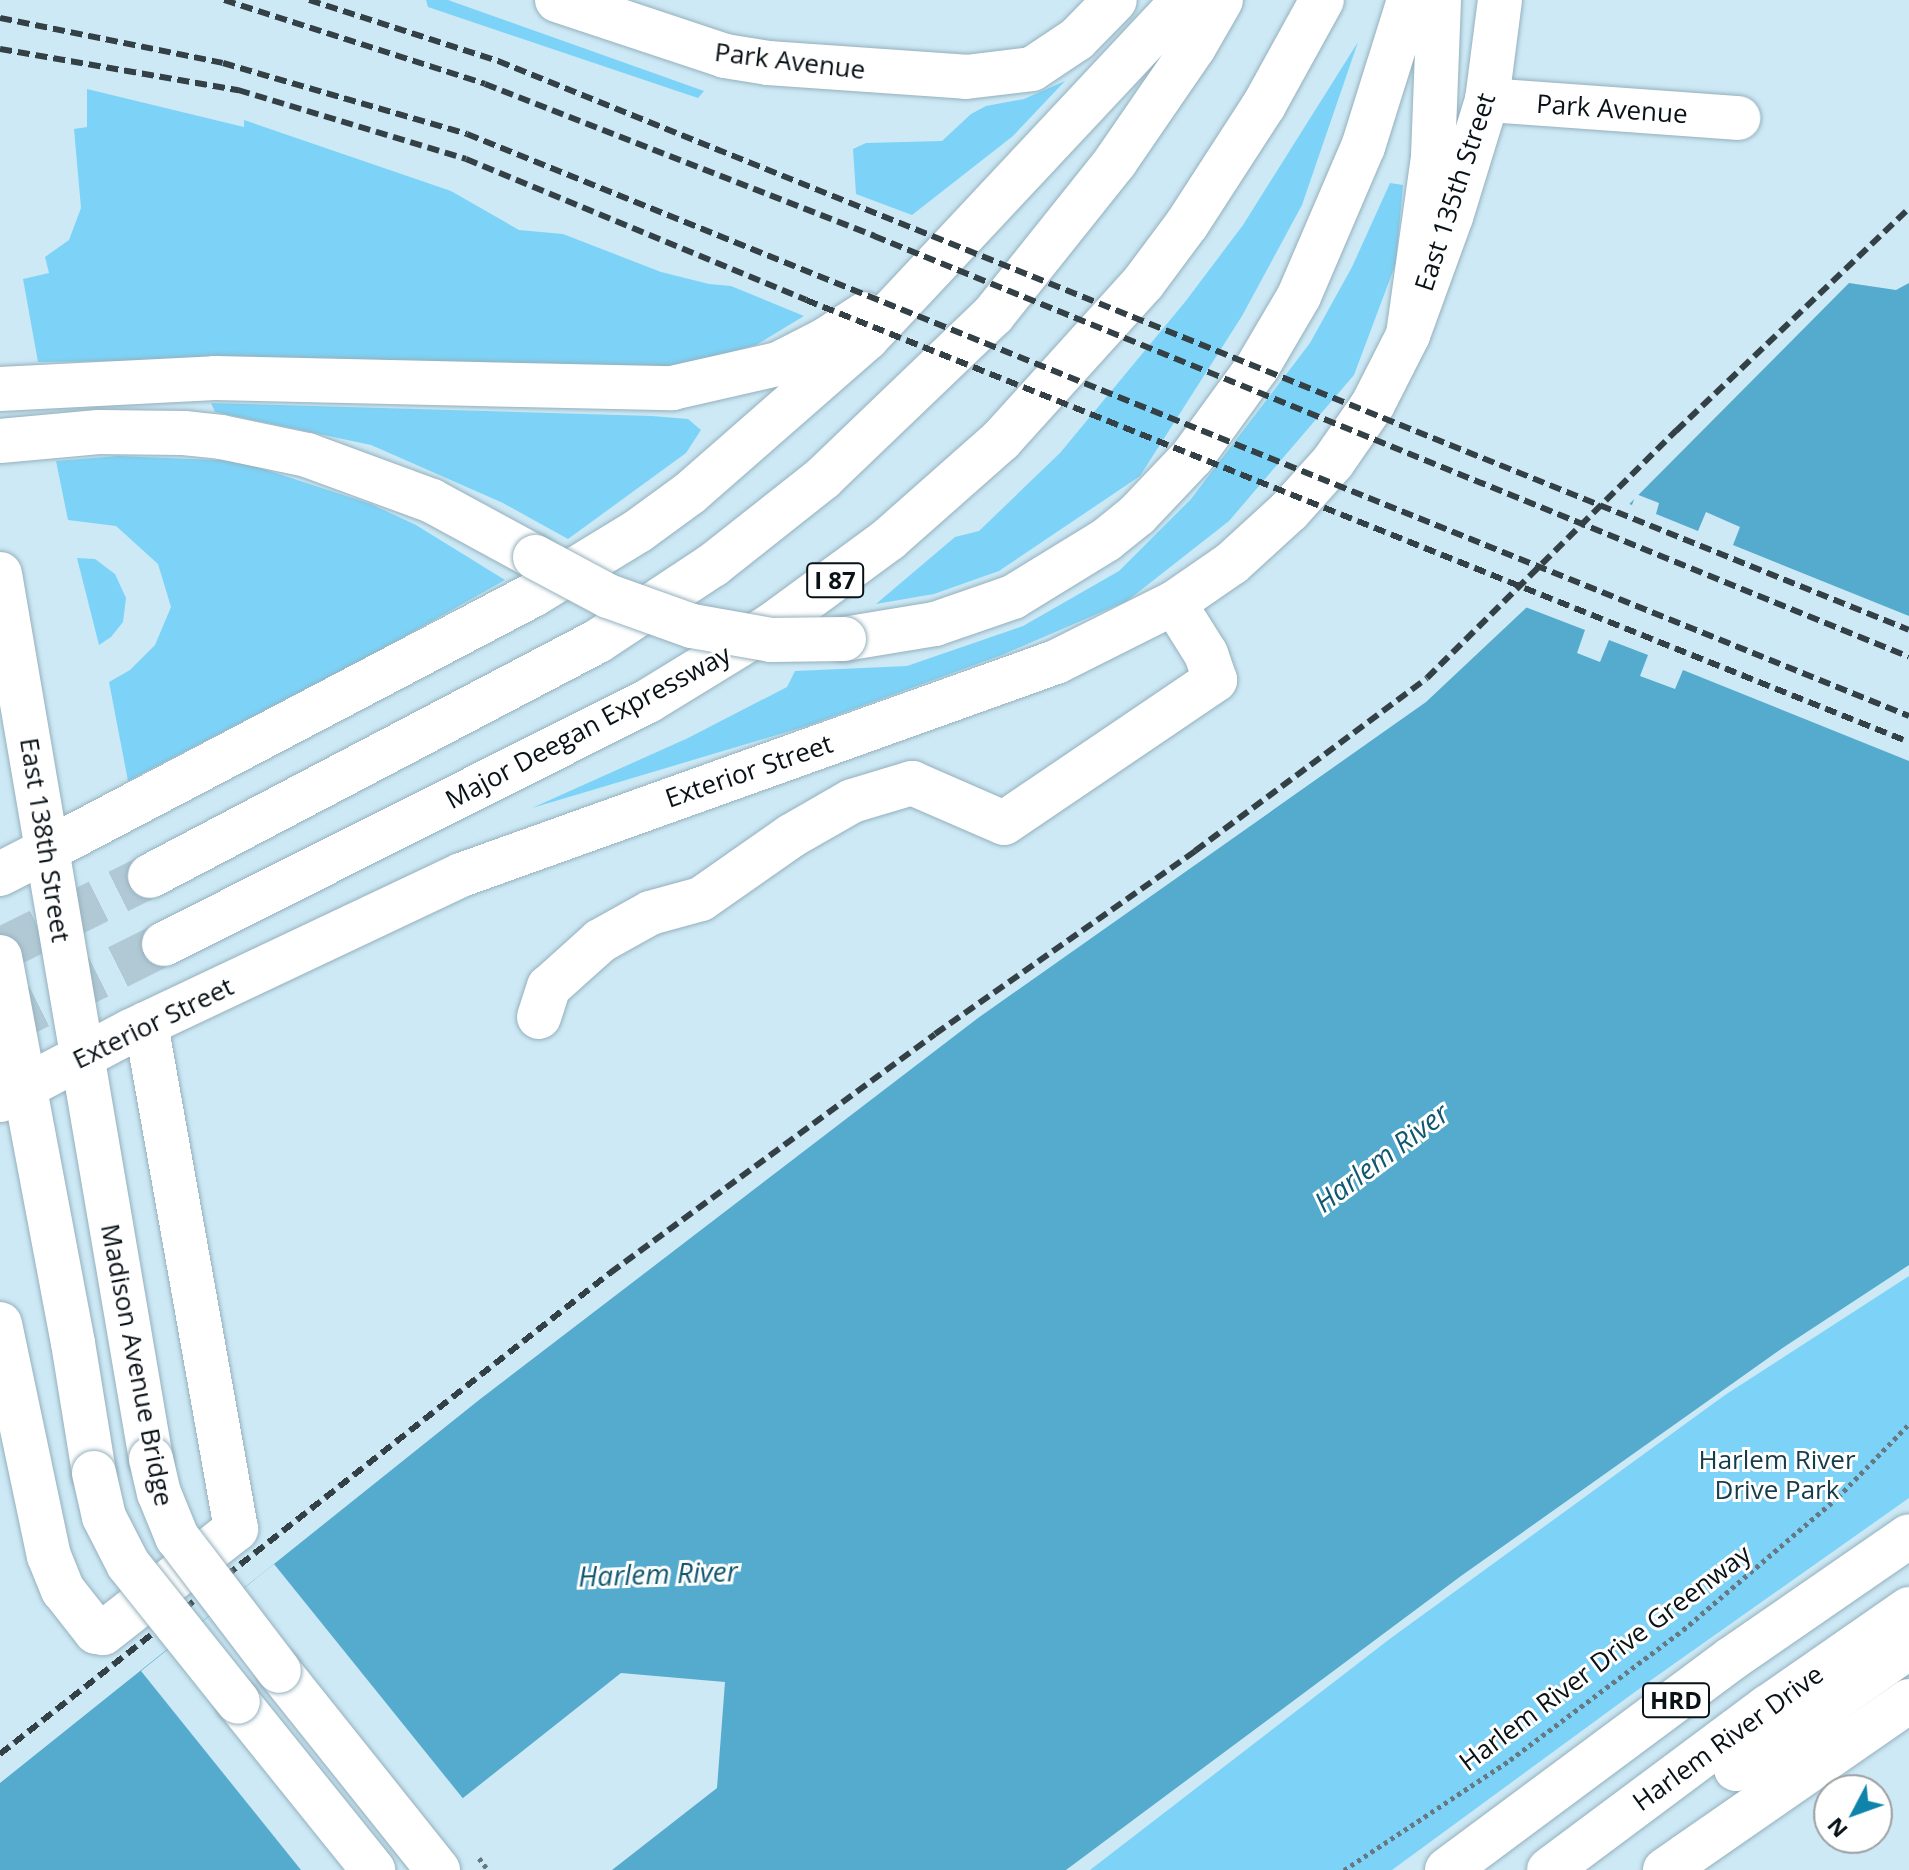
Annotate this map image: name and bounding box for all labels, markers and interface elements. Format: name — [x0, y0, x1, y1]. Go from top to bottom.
street label: Park Avenue — [713, 36, 867, 86]
street label: Park Avenue — [1535, 88, 1689, 130]
street label: East 135th Street — [1408, 89, 1502, 295]
road number: I 87 — [805, 560, 865, 600]
street label: Major Deegan Expressway — [440, 639, 736, 815]
street label: Exterior Street — [661, 728, 837, 814]
street label: East 138th Street — [13, 736, 77, 944]
street label: Exterior Street — [68, 971, 238, 1075]
water label: Harlem River — [1307, 1096, 1455, 1218]
street label: Madison Avenue Bridge — [94, 1221, 180, 1509]
park label: Harlem River Drive Park — [1698, 1444, 1856, 1506]
street label: Harlem River Drive Greenway — [1453, 1538, 1757, 1778]
water label: Harlem River — [578, 1553, 738, 1593]
street label: Harlem River Drive — [1627, 1659, 1829, 1817]
road number: HRD — [1642, 1680, 1710, 1720]
north arrow — [1813, 1774, 1893, 1854]
text: N — [1819, 1812, 1854, 1845]

